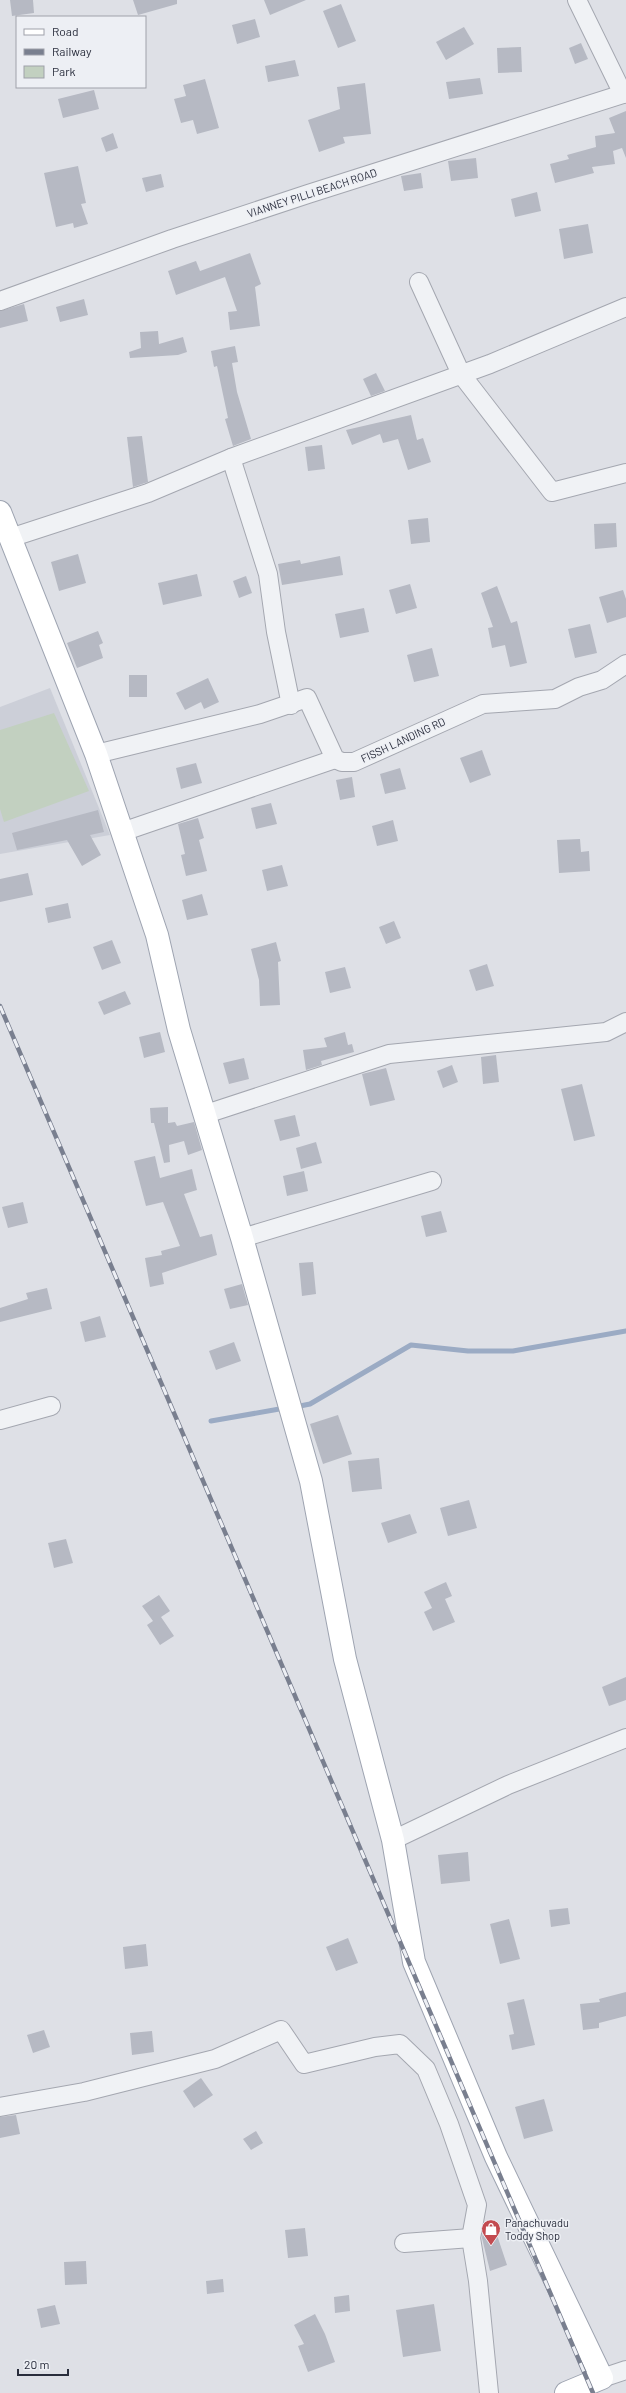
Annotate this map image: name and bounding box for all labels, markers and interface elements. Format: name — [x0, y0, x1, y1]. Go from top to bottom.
legend — [16, 16, 146, 88]
text: Road — [52, 24, 79, 38]
text: Railway — [52, 44, 92, 58]
text: Park — [52, 64, 76, 78]
street label: VIANNEY PILLI BEACH ROAD — [245, 165, 379, 220]
street label: FISSH LANDING RD — [359, 714, 447, 765]
place label: Panachuvadu Toddy Shop — [505, 2216, 569, 2242]
shop icon: Panachuvadu Toddy Shop — [480, 2218, 502, 2246]
scale bar — [18, 2351, 68, 2377]
text: 20 m — [24, 2357, 50, 2371]

